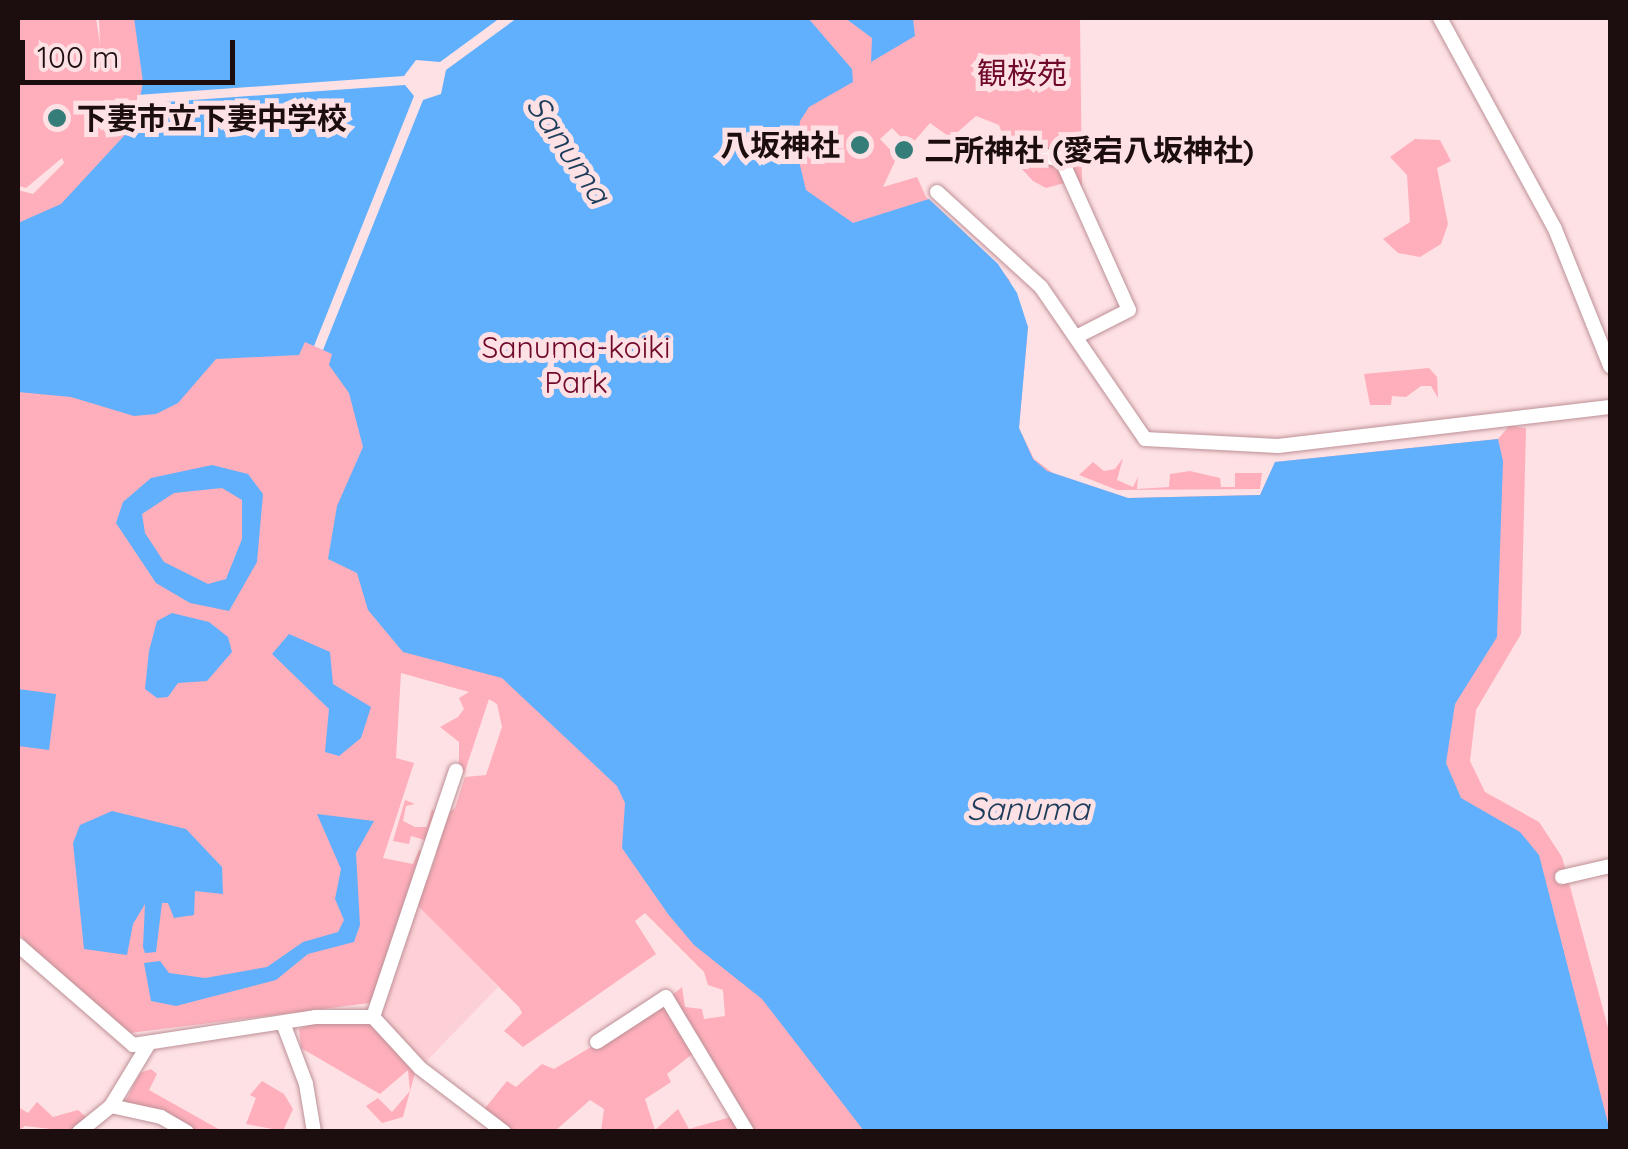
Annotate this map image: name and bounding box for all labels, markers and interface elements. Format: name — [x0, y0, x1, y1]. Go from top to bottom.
scale bar — [25, 20, 240, 82]
text: 100 m — [37, 38, 119, 76]
park label: 観桜苑 — [977, 55, 1067, 91]
water label: Sanuma — [519, 87, 619, 211]
place label: 下妻市立下妻中学校 — [77, 100, 347, 136]
marker: 下妻市立下妻中学校 — [46, 107, 68, 129]
place label: 八坂神社 — [720, 127, 840, 163]
place label: 二所神社 (愛宕八坂神社) — [924, 132, 1254, 168]
marker: 八坂神社 — [849, 134, 871, 156]
marker: 二所神社 (愛宕八坂神社) — [893, 139, 915, 161]
park label: Sanuma-koiki Park — [481, 329, 671, 400]
water label: Sanuma — [967, 789, 1089, 827]

